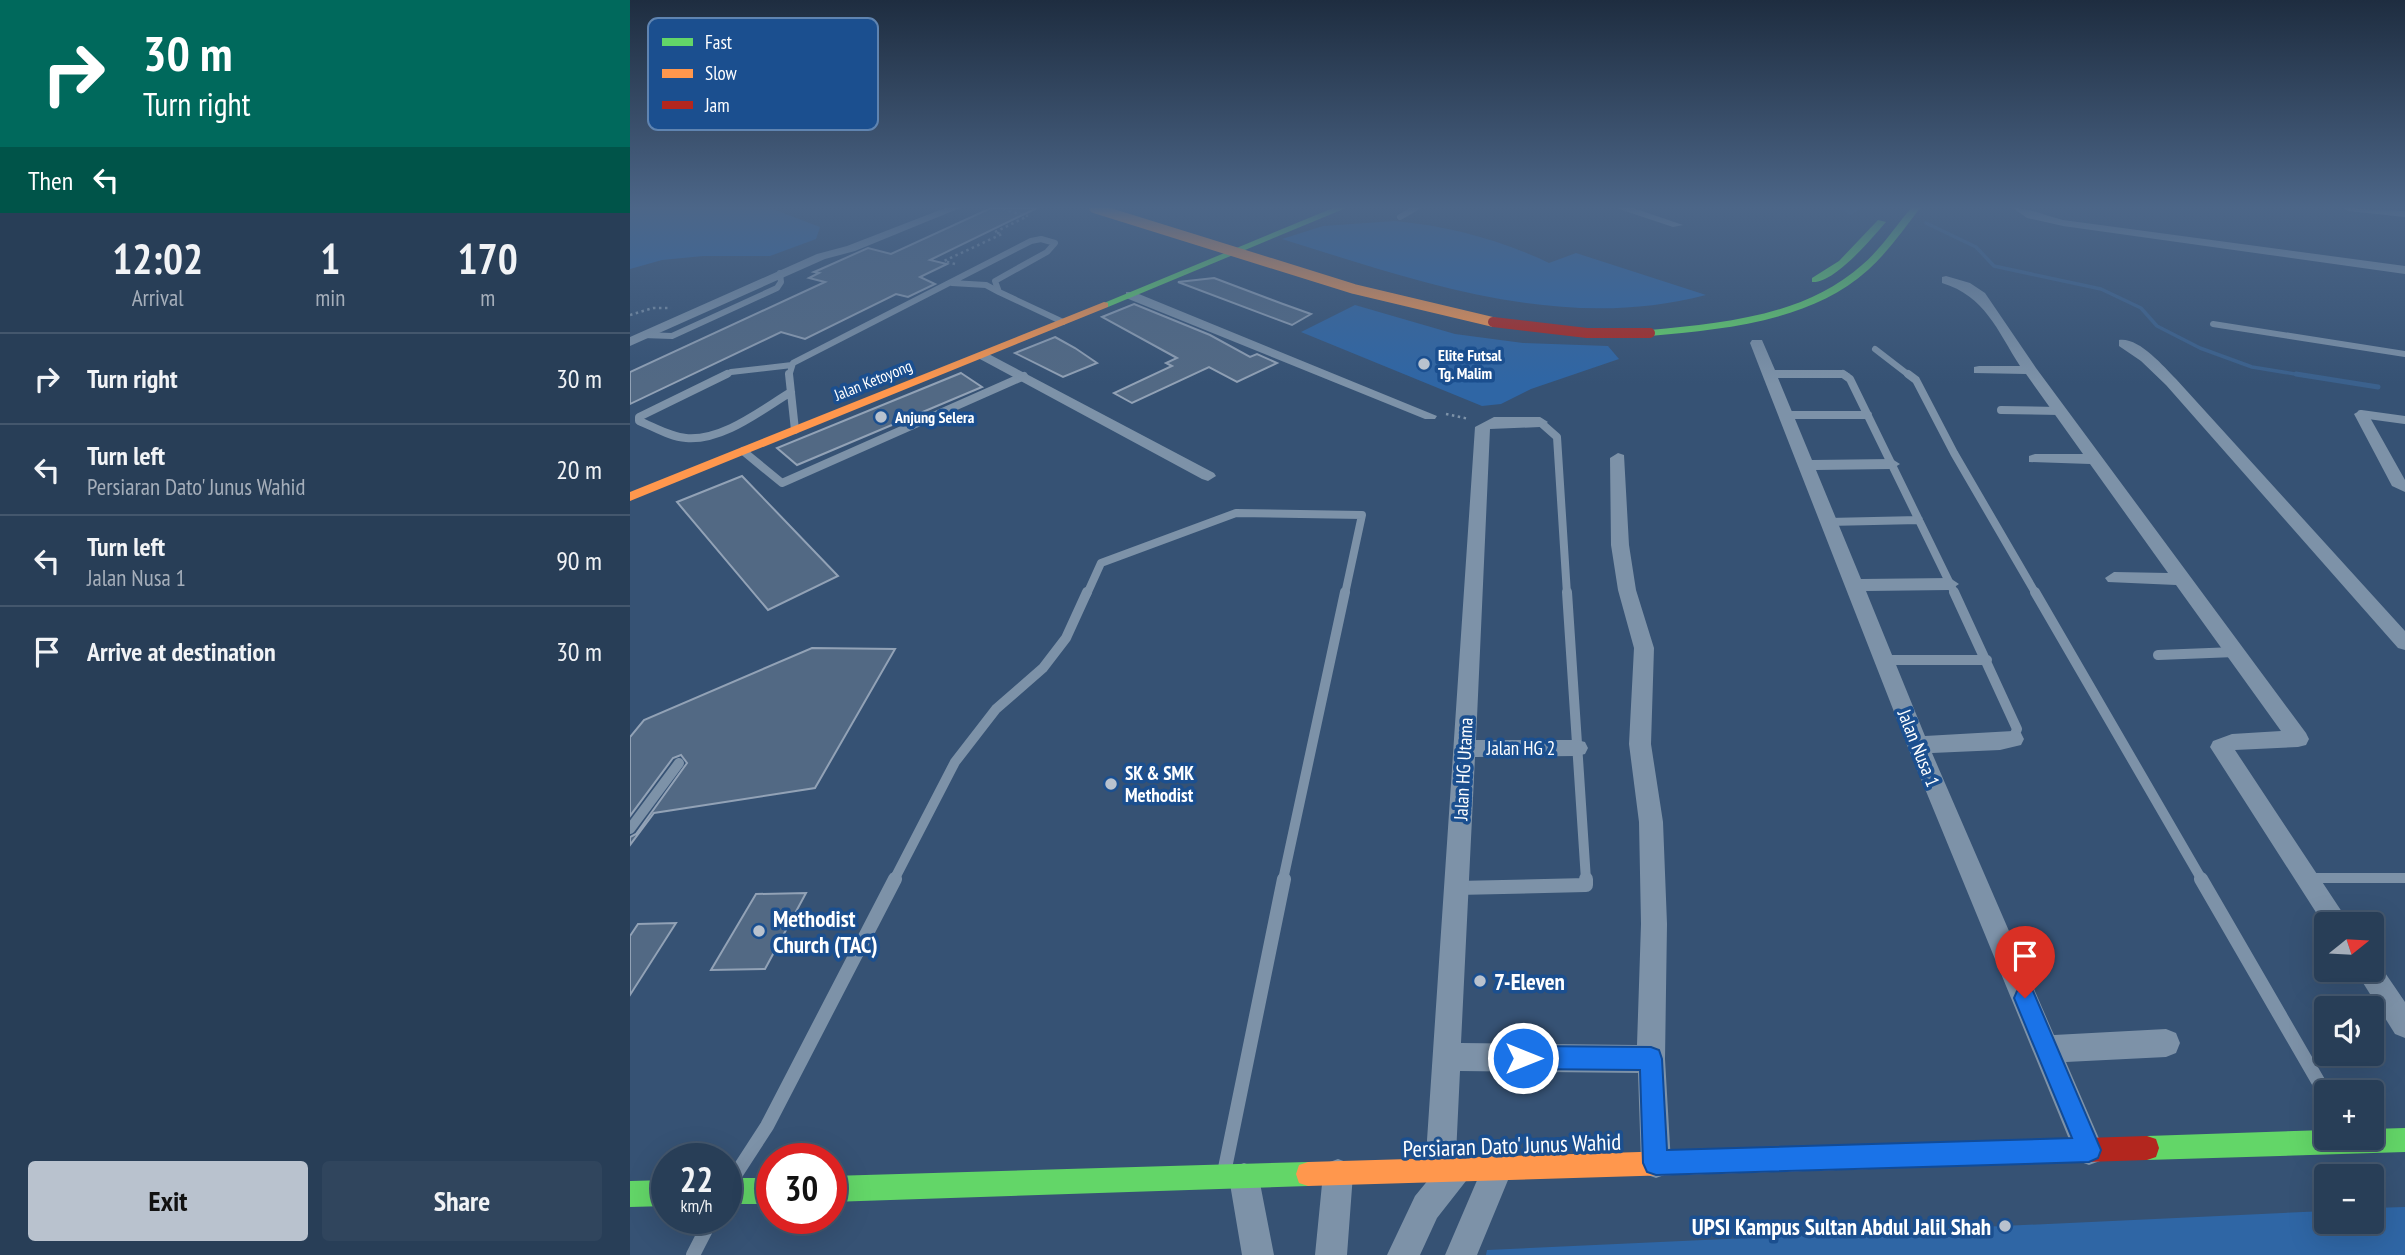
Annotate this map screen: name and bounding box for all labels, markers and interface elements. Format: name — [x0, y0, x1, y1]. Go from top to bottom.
legend — [648, 18, 878, 130]
text: 30 m — [143, 21, 232, 85]
icon: right — [28, 28, 119, 119]
text: Fast — [705, 30, 733, 54]
text: Slow — [705, 61, 738, 85]
text: Turn right — [143, 83, 251, 125]
text: Jam — [704, 93, 730, 117]
icon: left — [87, 161, 125, 199]
text: Then — [28, 164, 73, 197]
text: 12:02 — [112, 231, 203, 286]
text: 1 — [320, 231, 340, 286]
text: 170 — [458, 231, 518, 286]
text: Arrival — [132, 283, 184, 312]
text: min — [315, 283, 345, 312]
text: m — [480, 283, 495, 312]
place label: Elite Futsal Tg. Malim — [1438, 345, 1502, 383]
street label: Jalan Ketoyong — [830, 355, 915, 405]
marker: Elite Futsal Tg. Malim — [1416, 356, 1432, 372]
icon: right — [28, 360, 66, 398]
text: Turn right — [87, 362, 178, 395]
text: 30 m — [556, 362, 602, 395]
place label: Anjung Selera — [894, 407, 975, 427]
marker: Anjung Selera — [873, 409, 889, 425]
text: Turn left — [87, 439, 165, 472]
icon: left — [28, 451, 66, 489]
text: 20 m — [556, 453, 602, 486]
text: Persiaran Dato' Junus Wahid — [87, 472, 306, 501]
text: Turn left — [87, 530, 165, 563]
icon: left — [28, 542, 66, 580]
text: 90 m — [556, 544, 602, 577]
text: Jalan Nusa 1 — [87, 563, 186, 592]
icon: arrive — [28, 633, 66, 671]
text: Arrive at destination — [87, 635, 276, 668]
text: 30 m — [556, 635, 602, 668]
street label: Jalan Nusa 1 — [1892, 705, 1945, 790]
street label: Jalan HG Utama — [1448, 717, 1478, 822]
street label: Jalan HG 2 — [1486, 736, 1555, 760]
place label: SK & SMK Methodist — [1125, 761, 1194, 807]
marker: SK & SMK Methodist — [1103, 776, 1119, 792]
place label: Methodist Church (TAC) — [773, 904, 878, 959]
north arrow — [2314, 912, 2384, 982]
map controls — [2314, 912, 2384, 1234]
marker: Methodist Church (TAC) — [751, 923, 767, 939]
pin — [1995, 926, 2055, 998]
icon: arrive — [2006, 937, 2044, 975]
place label: 7-Eleven — [1494, 967, 1565, 996]
marker: 7-Eleven — [1472, 973, 1488, 989]
button: sound — [2314, 996, 2384, 1066]
position arrow — [1486, 1021, 1560, 1095]
button: + — [2314, 1080, 2384, 1150]
street label: Persiaran Dato' Junus Wahid — [1402, 1127, 1622, 1163]
speed limit sign: 30 — [756, 1143, 847, 1234]
text: 22 — [680, 1156, 713, 1202]
button: Exit — [28, 1161, 308, 1241]
button: Share — [322, 1161, 602, 1241]
button: − — [2314, 1164, 2384, 1234]
text: km/h — [681, 1194, 712, 1217]
place label: UPSI Kampus Sultan Abdul Jalil Shah — [1692, 1212, 1991, 1241]
marker: UPSI Kampus Sultan Abdul Jalil Shah — [1997, 1218, 2013, 1234]

